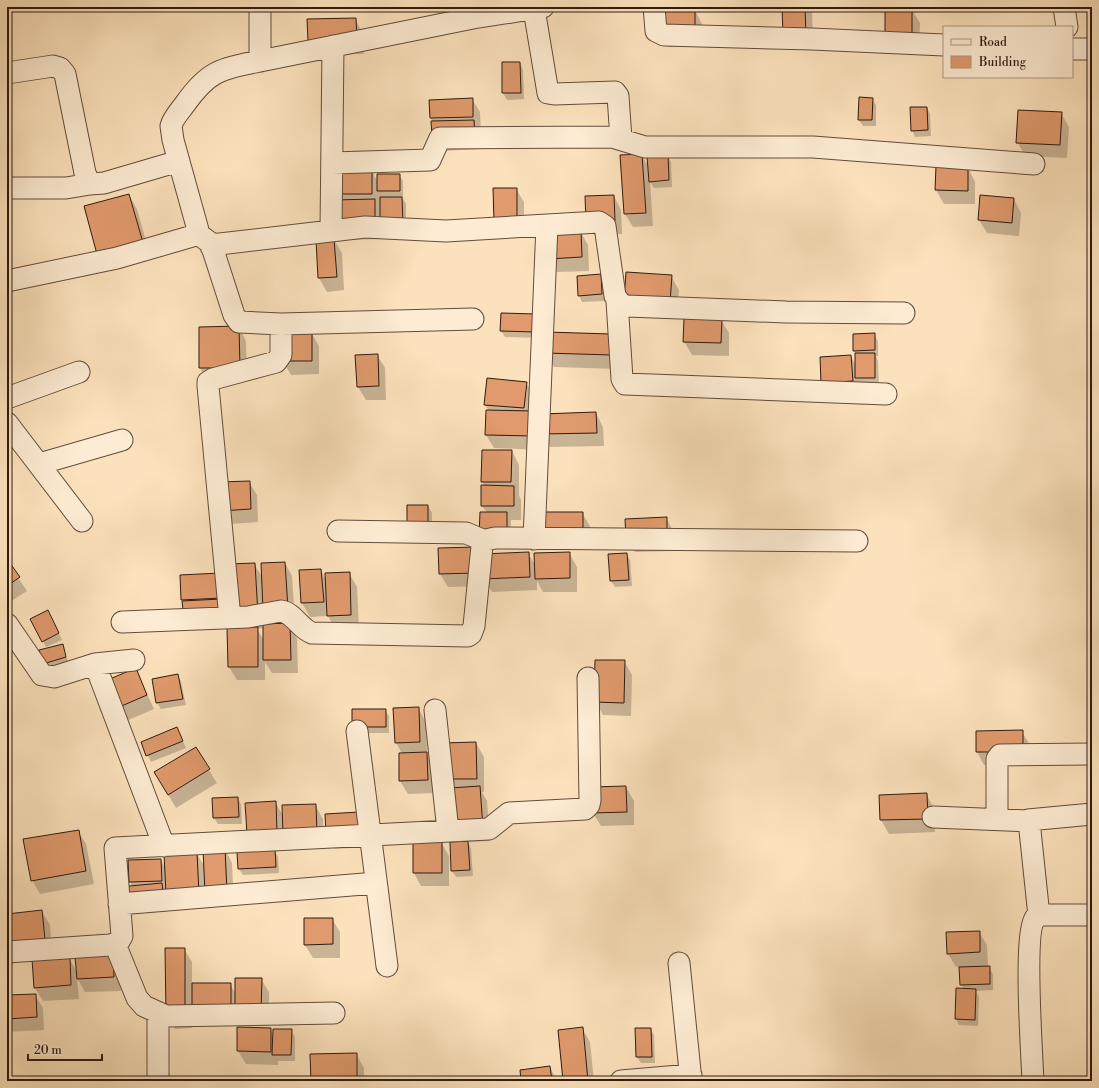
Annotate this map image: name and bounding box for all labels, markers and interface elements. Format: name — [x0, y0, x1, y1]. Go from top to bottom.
legend — [943, 26, 1073, 78]
text: Road — [979, 35, 1007, 50]
text: Building — [978, 55, 1027, 70]
scale bar — [28, 1036, 102, 1062]
text: 20 m — [34, 1043, 62, 1058]

